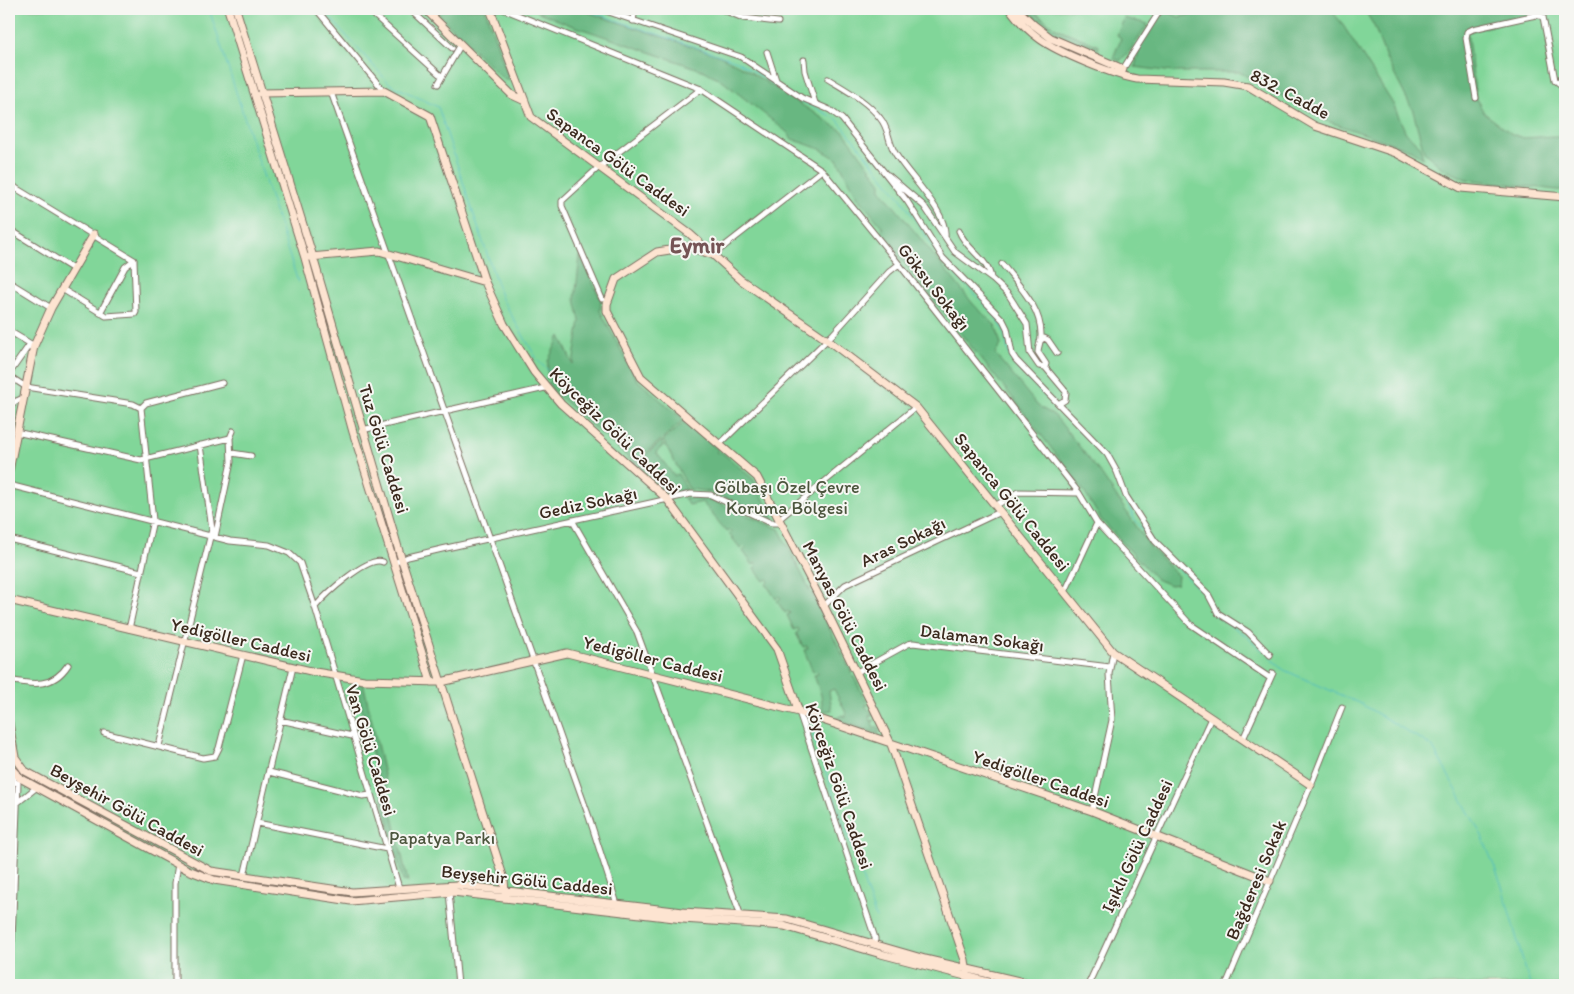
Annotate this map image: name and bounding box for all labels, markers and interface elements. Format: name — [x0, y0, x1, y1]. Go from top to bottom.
street label: 832. Cadde — [1247, 64, 1333, 124]
street label: Sapanca Gölü Caddesi — [542, 103, 694, 221]
district label: Eymir — [670, 232, 726, 259]
street label: Göksu Sokağı — [893, 239, 975, 335]
street label: Köyceğiz Gölü Caddesi — [545, 363, 685, 499]
street label: Tuz Gölü Caddesi — [354, 382, 414, 516]
street label: Sapanca Gölü Caddesi — [949, 428, 1075, 576]
park label: Gölbaşı Özel Çevre Koruma Bölgesi — [714, 476, 860, 519]
street label: Gediz Sokağı — [537, 482, 639, 524]
street label: Aras Sokağı — [857, 512, 949, 572]
street label: Manyas Gölü Caddesi — [798, 537, 892, 695]
street label: Yedigöller Caddesi — [169, 613, 313, 667]
street label: Dalaman Sokağı — [919, 619, 1045, 657]
street label: Yedigöller Caddesi — [581, 631, 725, 687]
street label: Van Gölü Caddesi — [341, 682, 401, 818]
street label: Köyceğiz Gölü Caddesi — [800, 700, 878, 872]
street label: Yedigöller Caddesi — [970, 745, 1112, 813]
street label: Beyşehir Gölü Caddesi — [46, 759, 208, 861]
street label: Işıklı Gölü Caddesi — [1096, 776, 1178, 916]
street label: Bağderesi Sokak — [1221, 817, 1291, 943]
park label: Papatya Parkı — [389, 827, 495, 849]
street label: Beyşehir Gölü Caddesi — [440, 860, 614, 900]

